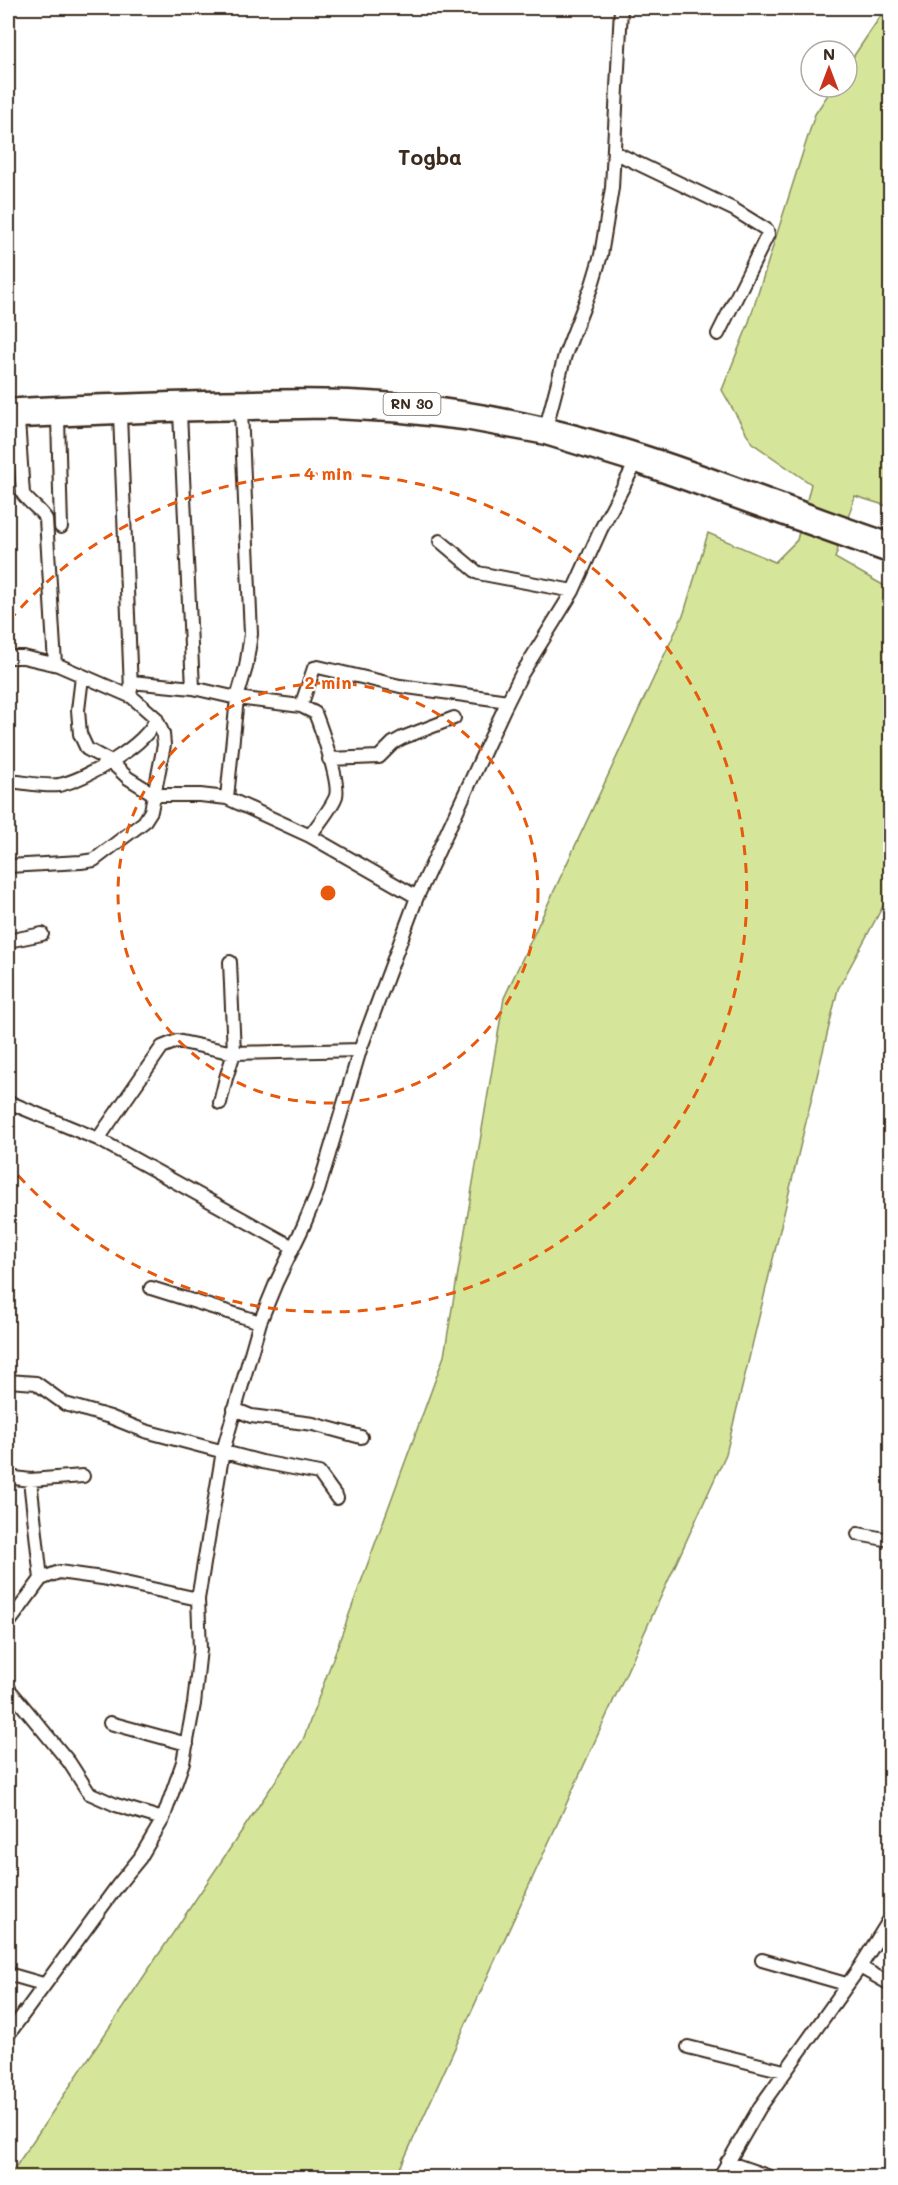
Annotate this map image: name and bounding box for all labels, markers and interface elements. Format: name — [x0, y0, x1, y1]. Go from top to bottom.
north arrow — [799, 39, 859, 99]
text: N — [823, 43, 835, 64]
district label: Togba — [398, 143, 462, 170]
road number: RN 30 — [384, 393, 440, 415]
text: 4 min — [304, 461, 352, 485]
text: 2 min — [304, 670, 352, 694]
centre of rings — [318, 883, 338, 903]

